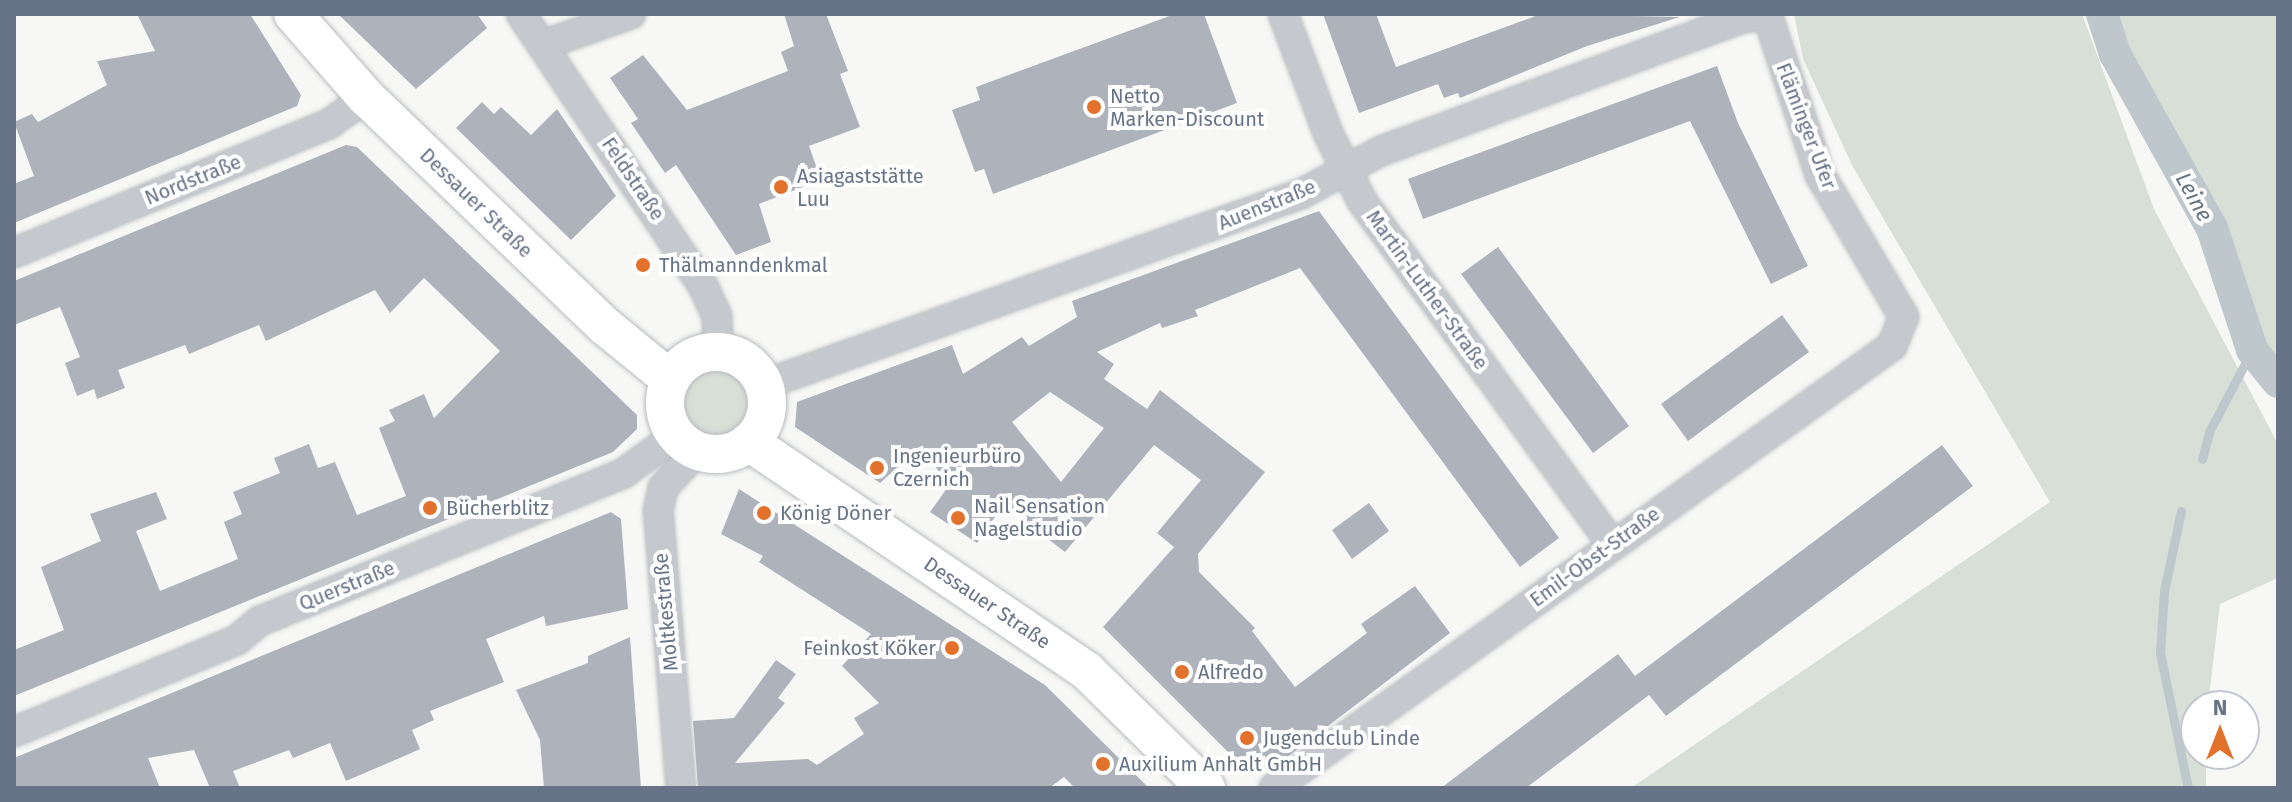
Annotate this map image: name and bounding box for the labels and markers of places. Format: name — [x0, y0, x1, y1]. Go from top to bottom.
place label: Netto Marken-Discount — [1110, 84, 1264, 131]
marker: Netto Marken-Discount — [1085, 98, 1103, 116]
place label: Asiagaststätte Luu — [797, 164, 924, 211]
marker: Asiagaststätte Luu — [772, 178, 790, 196]
place label: Thälmanndenkmal — [659, 253, 828, 277]
marker: Thälmanndenkmal — [634, 256, 652, 274]
place label: Ingenieurbüro Czernich — [893, 444, 1022, 491]
marker: Ingenieurbüro Czernich — [868, 459, 886, 477]
place label: Nail Sensation Nagelstudio — [974, 494, 1105, 541]
place label: Bücherblitz — [446, 496, 549, 520]
marker: Bücherblitz — [421, 499, 439, 517]
place label: König Döner — [780, 501, 891, 525]
marker: König Döner — [755, 504, 773, 522]
marker: Nail Sensation Nagelstudio — [949, 509, 967, 527]
place label: Feinkost Köker — [803, 636, 936, 660]
marker: Feinkost Köker — [943, 639, 961, 657]
place label: Alfredo — [1198, 660, 1264, 684]
marker: Alfredo — [1173, 663, 1191, 681]
place label: Jugendclub Linde — [1263, 726, 1420, 750]
marker: Jugendclub Linde — [1238, 729, 1256, 747]
place label: Auxilium Anhalt GmbH — [1119, 752, 1322, 776]
marker: Auxilium Anhalt GmbH — [1094, 755, 1112, 773]

